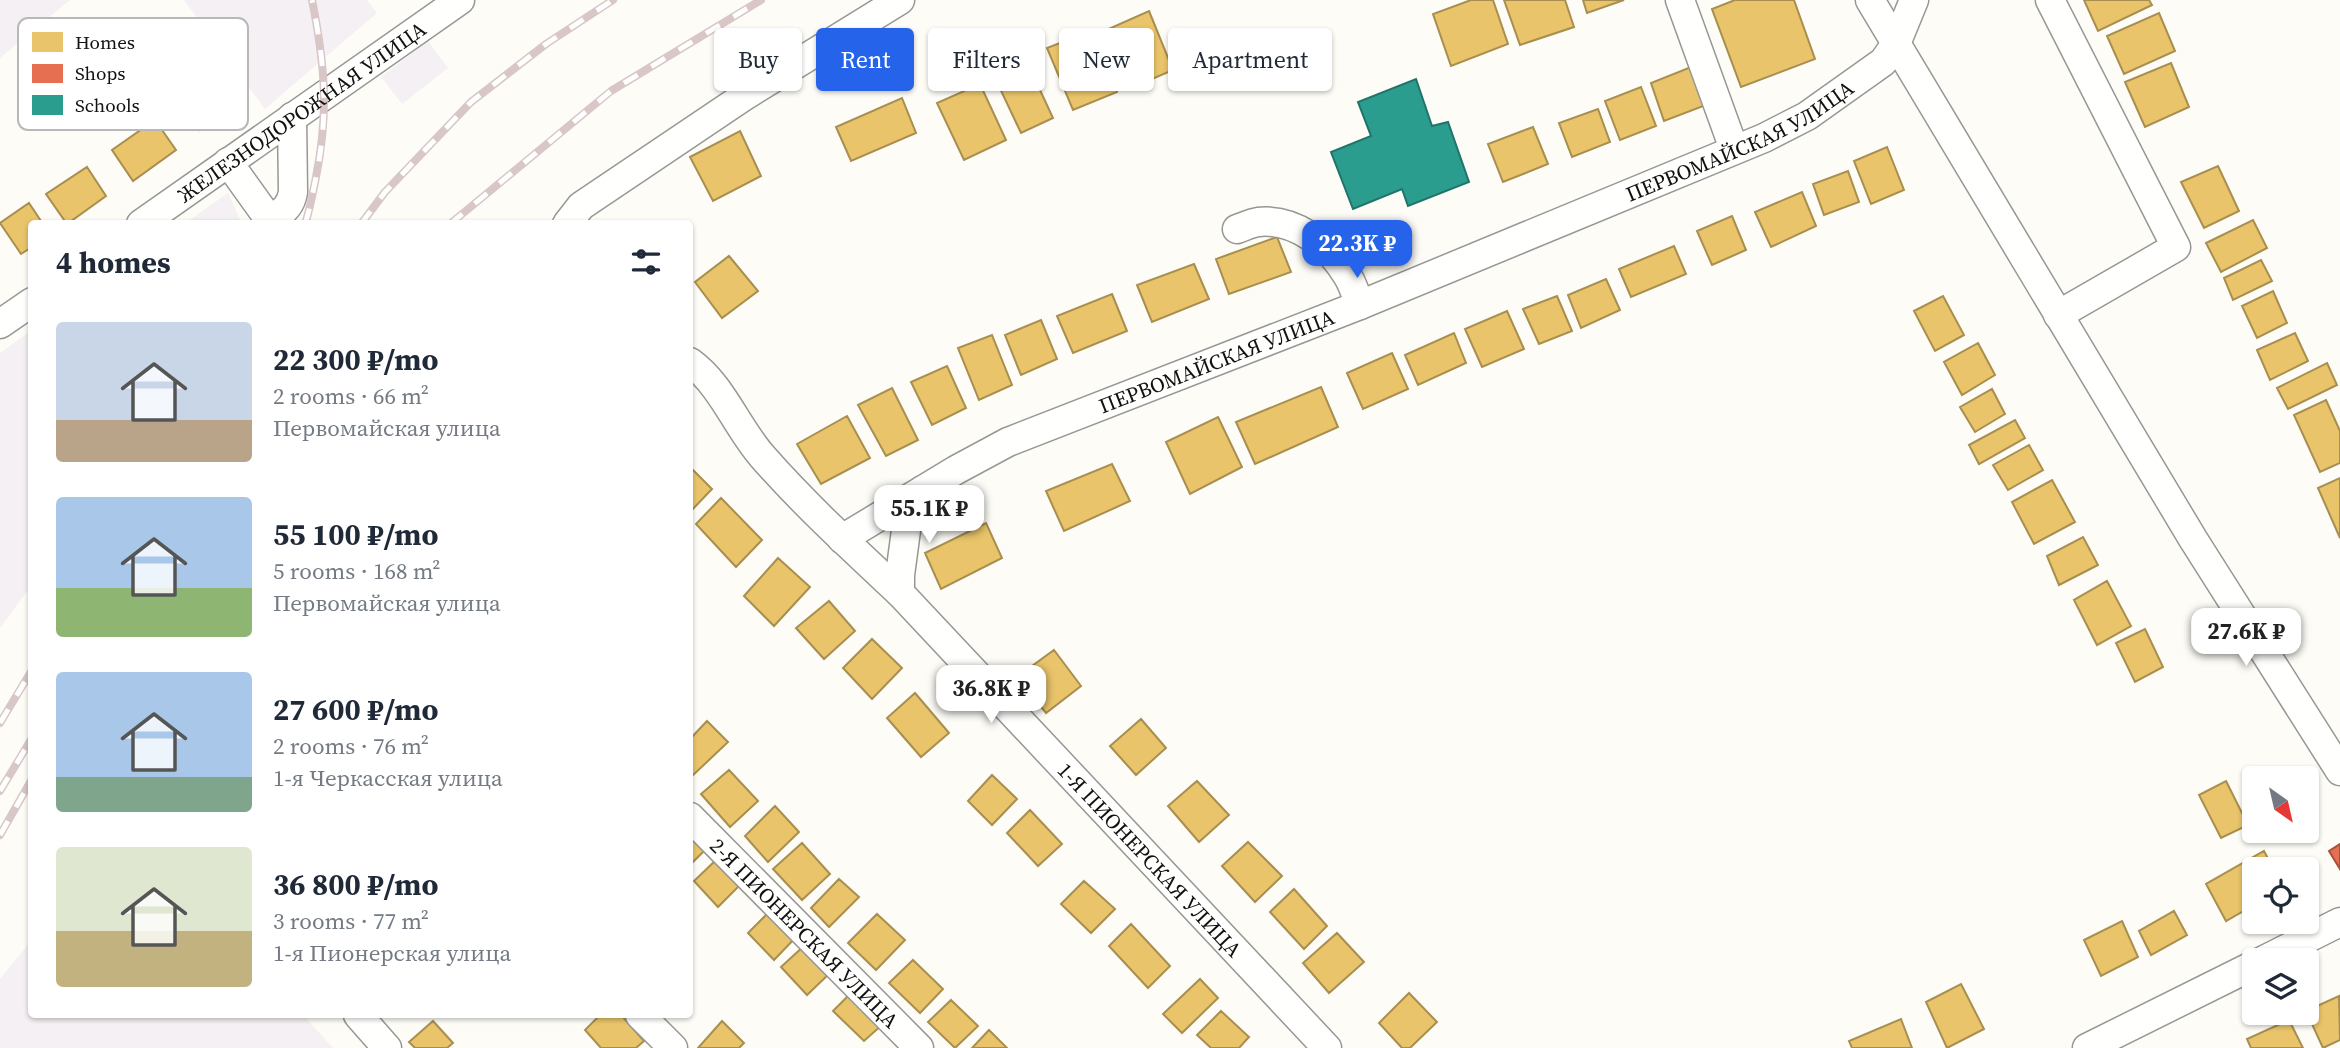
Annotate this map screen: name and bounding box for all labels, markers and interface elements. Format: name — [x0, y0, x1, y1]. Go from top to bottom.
street label: ЖЕЛЕЗНОДОРОЖНАЯ УЛИЦА — [171, 14, 432, 209]
legend — [18, 18, 248, 130]
chip: Buy — [714, 28, 802, 91]
chip: Rent — [816, 28, 914, 91]
chip: Filters — [928, 28, 1045, 91]
chip: New — [1059, 28, 1154, 91]
chip: Apartment — [1168, 28, 1332, 91]
text: Homes — [75, 29, 135, 55]
text: Shops — [75, 60, 126, 86]
street label: ПЕРВОМАЙСКАЯ УЛИЦА — [1621, 73, 1859, 208]
text: Schools — [75, 92, 140, 118]
pin: 22.3K ₽ — [1292, 220, 1422, 280]
text: 22.3K ₽ — [1318, 227, 1396, 259]
text: 4 homes — [56, 242, 171, 283]
icon: filters — [627, 243, 665, 281]
street label: ПЕРВОМАЙСКАЯ УЛИЦА — [1094, 302, 1339, 420]
text: 22 300 ₽/mo — [273, 339, 438, 380]
icon: home — [112, 350, 196, 434]
text: 2 rooms · 66 m² — [273, 380, 429, 412]
text: Первомайская улица — [273, 412, 501, 444]
pin: 55.1K ₽ — [864, 486, 994, 545]
text: 55.1K ₽ — [890, 492, 968, 524]
text: 55 100 ₽/mo — [273, 514, 438, 555]
icon: home — [112, 525, 196, 609]
text: 5 rooms · 168 m² — [273, 555, 440, 587]
text: Первомайская улица — [273, 587, 501, 619]
pin: 27.6K ₽ — [2181, 608, 2311, 668]
text: 27.6K ₽ — [2207, 615, 2285, 647]
pin: 36.8K ₽ — [926, 666, 1056, 725]
text: 36.8K ₽ — [952, 672, 1030, 704]
text: 27 600 ₽/mo — [273, 689, 438, 730]
icon: home — [112, 700, 196, 784]
text: 2 rooms · 76 m² — [273, 730, 429, 762]
street label: 1-Я ПИОНЕРСКАЯ УЛИЦА — [1052, 756, 1249, 963]
text: 1-я Черкасская улица — [273, 762, 503, 794]
north arrow — [2242, 766, 2319, 844]
map controls — [2242, 766, 2319, 1025]
street label: 2-Я ПИОНЕРСКАЯ УЛИЦА — [704, 831, 906, 1034]
button: locate — [2242, 857, 2319, 934]
text: 36 800 ₽/mo — [273, 864, 438, 905]
icon: home — [112, 875, 196, 959]
text: 3 rooms · 77 m² — [273, 905, 429, 937]
text: 1-я Пионерская улица — [273, 937, 511, 969]
button: layers — [2242, 948, 2319, 1025]

